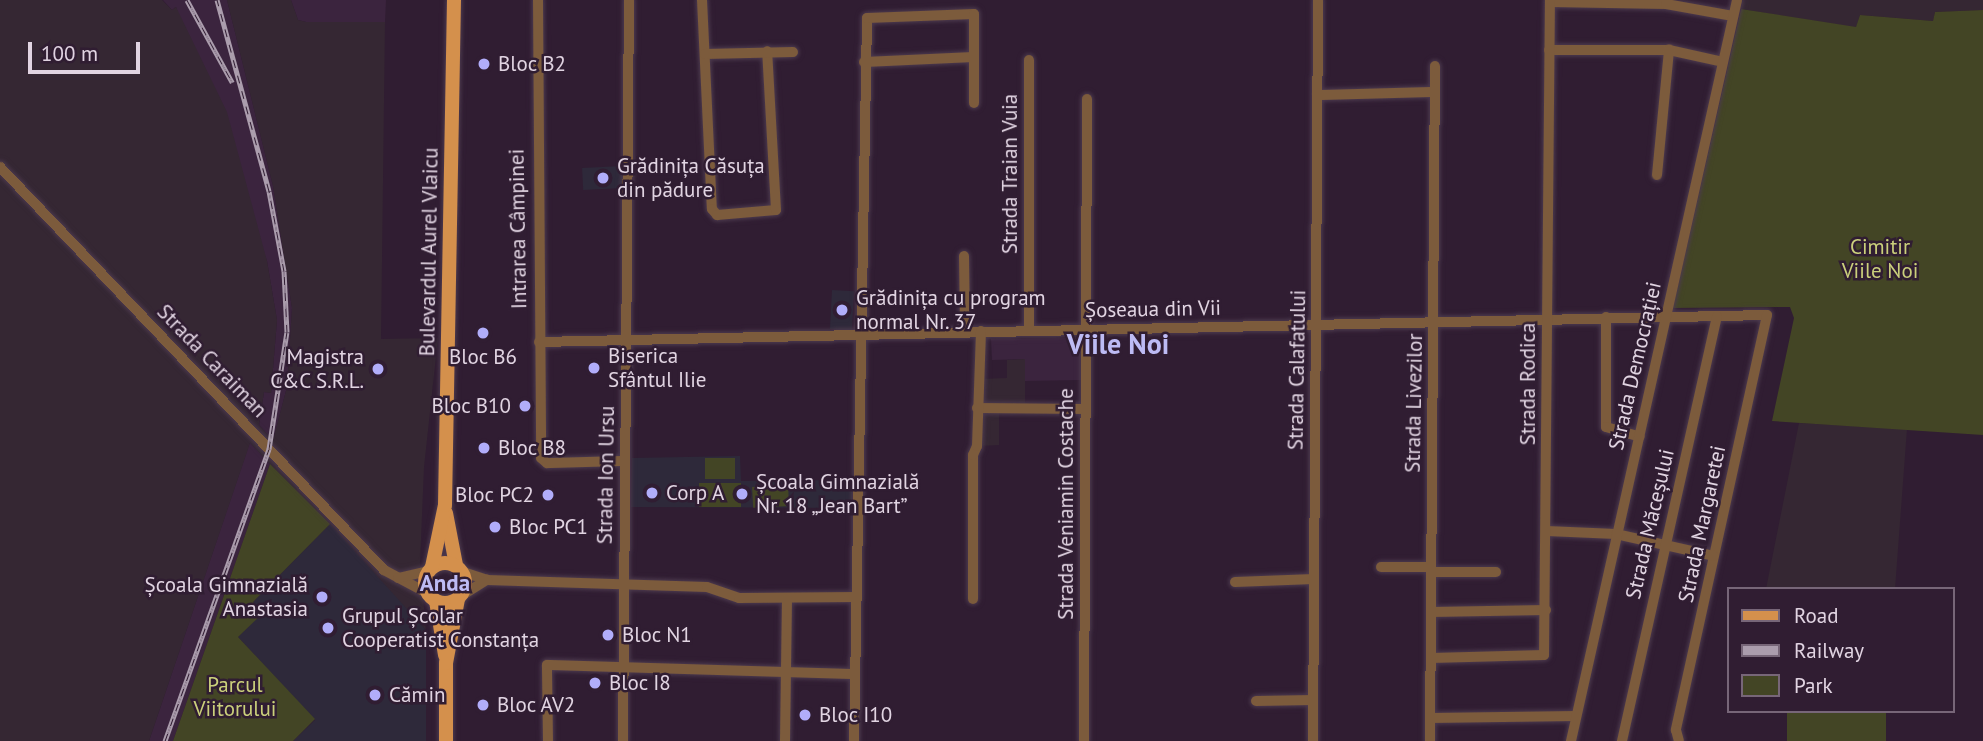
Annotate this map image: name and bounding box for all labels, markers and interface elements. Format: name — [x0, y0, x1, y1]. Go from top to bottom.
scale bar — [32, 28, 144, 72]
text: 100 m — [41, 40, 98, 67]
place label: Bloc B2 — [498, 51, 566, 77]
marker: Bloc B2 — [476, 56, 492, 72]
street label: Strada Traian Vuia — [997, 93, 1023, 255]
street label: Bulevardul Aurel Vlaicu — [415, 147, 443, 357]
street label: Intrarea Câmpinei — [504, 149, 532, 309]
place label: Grădinița Căsuța din pădure — [617, 153, 765, 203]
marker: Grădinița Căsuța din pădure — [595, 170, 611, 186]
park label: Cimitir Viile Noi — [1842, 234, 1918, 284]
street label: Strada Democrației — [1603, 279, 1667, 453]
place label: Grădinița cu program normal Nr. 37 — [856, 285, 1046, 335]
street label: Strada Calafatului — [1283, 290, 1311, 450]
street label: Șoseaua din Vii — [1084, 295, 1222, 323]
street label: Strada Caraiman — [152, 299, 272, 423]
marker: Grădinița cu program normal Nr. 37 — [834, 302, 850, 318]
street label: Strada Rodica — [1515, 323, 1541, 445]
marker: Bloc B6 — [475, 325, 491, 341]
district label: Viile Noi — [1067, 327, 1169, 361]
street label: Strada Livezilor — [1400, 333, 1428, 473]
place label: Biserica Sfântul Ilie — [608, 343, 706, 393]
place label: Magistra C&C S.R.L. — [269, 344, 364, 394]
place label: Bloc B6 — [449, 344, 517, 370]
marker: Biserica Sfântul Ilie — [586, 360, 602, 376]
marker: Magistra C&C S.R.L. — [370, 361, 386, 377]
street label: Strada Veniamin Costache — [1053, 388, 1079, 620]
place label: Bloc B10 — [431, 393, 511, 419]
marker: Bloc B10 — [517, 398, 533, 414]
street label: Strada Ion Ursu — [592, 405, 620, 545]
place label: Bloc B8 — [498, 435, 566, 461]
marker: Bloc B8 — [476, 440, 492, 456]
street label: Strada Margaretei — [1673, 443, 1731, 605]
street label: Strada Măceșului — [1621, 447, 1679, 601]
place label: Școala Gimnazială Nr. 18 „Jean Bart” — [756, 469, 919, 519]
place label: Corp A — [666, 480, 725, 506]
place label: Bloc PC2 — [454, 482, 534, 508]
marker: Corp A — [644, 485, 660, 501]
marker: Școala Gimnazială Nr. 18 „Jean Bart” — [734, 486, 750, 502]
marker: Bloc PC2 — [540, 487, 556, 503]
place label: Bloc PC1 — [509, 514, 589, 540]
marker: Bloc PC1 — [487, 519, 503, 535]
district label: Anda — [420, 569, 470, 597]
place label: Școala Gimnazială Anastasia — [145, 572, 308, 622]
legend — [1728, 587, 1955, 713]
marker: Școala Gimnazială Anastasia — [314, 589, 330, 605]
text: Road — [1794, 602, 1838, 629]
place label: Grupul Școlar Cooperatist Constanța — [342, 603, 539, 653]
marker: Grupul Școlar Cooperatist Constanța — [320, 620, 336, 636]
place label: Bloc N1 — [622, 622, 692, 648]
marker: Bloc N1 — [600, 627, 616, 643]
text: Railway — [1794, 637, 1864, 664]
place label: Bloc I8 — [609, 670, 671, 696]
park label: Parcul Viitorului — [194, 672, 276, 722]
text: Park — [1794, 672, 1833, 699]
marker: Bloc I8 — [587, 675, 603, 691]
place label: Cămin — [389, 682, 446, 708]
marker: Cămin — [367, 687, 383, 703]
place label: Bloc AV2 — [497, 692, 576, 718]
marker: Bloc AV2 — [475, 697, 491, 713]
place label: Bloc I10 — [819, 702, 893, 728]
marker: Bloc I10 — [797, 707, 813, 723]

